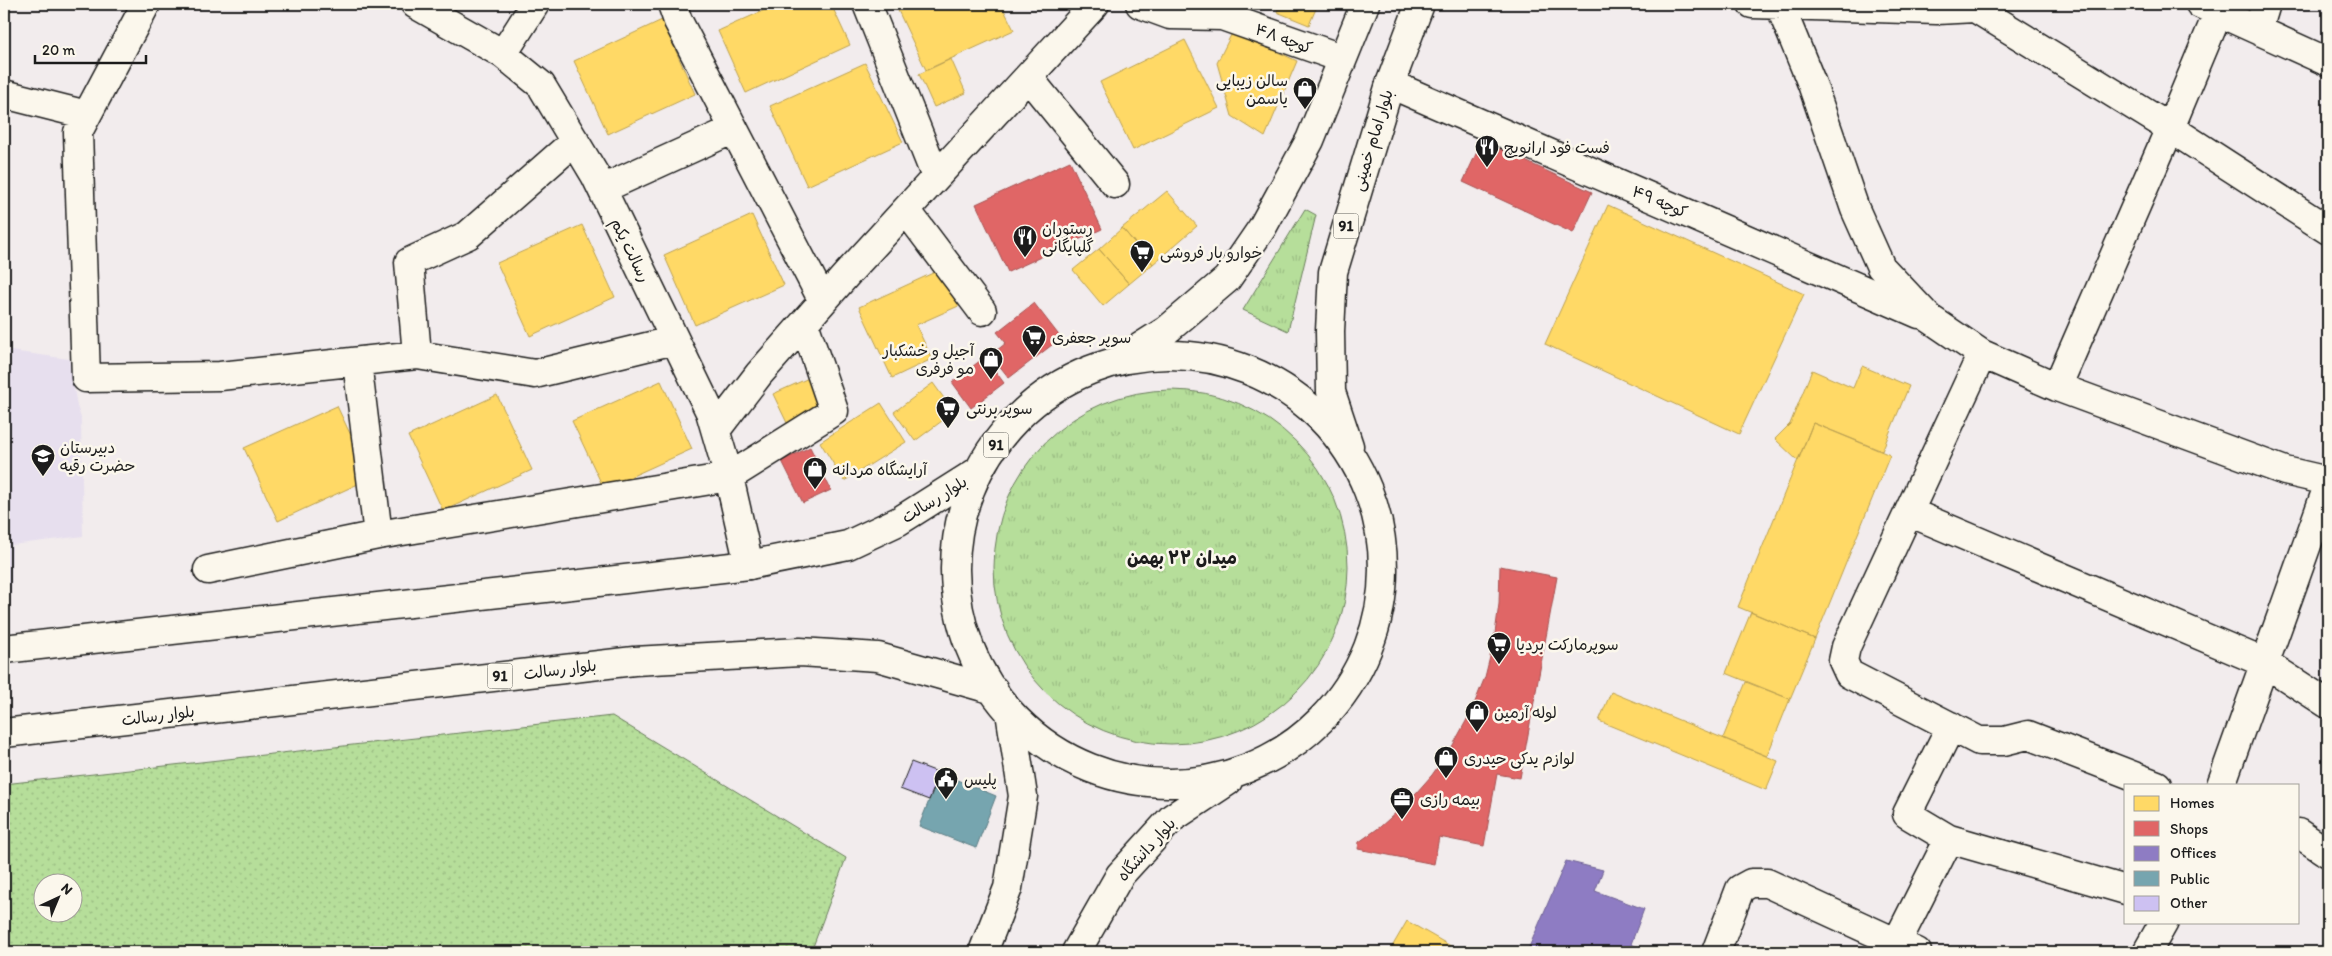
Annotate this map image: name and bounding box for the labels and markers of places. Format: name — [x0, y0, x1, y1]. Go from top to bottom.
place label: سالن زیبایی یاسمن — [1216, 71, 1288, 108]
shop icon: سالن زیبایی یاسمن — [1292, 76, 1318, 110]
restaurant icon: فست فود ارانویچ — [1474, 134, 1500, 168]
place label: فست فود ارانویچ — [1504, 138, 1610, 158]
place label: رستوران گلپایگانی — [1042, 219, 1094, 257]
restaurant icon: رستوران گلپایگانی — [1012, 224, 1038, 258]
supermarket icon: خوارو بار فروشی — [1129, 239, 1155, 273]
place label: خوارو بار فروشی — [1160, 243, 1262, 263]
supermarket icon: سوپر جعفری — [1021, 324, 1047, 358]
place label: سوپر جعفری — [1052, 328, 1131, 348]
place label: آجیل و خشکبار مو فرفری — [881, 341, 975, 379]
shop icon: آجیل و خشکبار مو فرفری — [978, 346, 1004, 380]
supermarket icon: سوپر برنتی — [935, 395, 961, 429]
place label: سوپر برنتی — [966, 399, 1033, 419]
place label: دبیرستان حضرت رقیه — [60, 438, 135, 475]
school or university icon: دبیرستان حضرت رقیه — [30, 443, 56, 477]
shop icon: آرایشگاه مردانه — [802, 456, 828, 490]
place label: آرایشگاه مردانه — [832, 460, 928, 479]
supermarket icon: سوپرمارکت بردیا — [1486, 631, 1512, 665]
place label: سوپرمارکت بردیا — [1516, 635, 1619, 655]
shop icon: لوله آرمین — [1464, 699, 1490, 733]
place label: لوله آرمین — [1494, 703, 1557, 723]
shop icon: لوازم یدکی حیدری — [1433, 745, 1459, 779]
place label: لوازم یدکی حیدری — [1464, 749, 1575, 771]
public building icon: پلیس — [933, 766, 959, 800]
place label: پلیس — [964, 770, 997, 790]
office icon: بیمه رازی — [1389, 786, 1415, 820]
place label: بیمه رازی — [1420, 790, 1480, 809]

